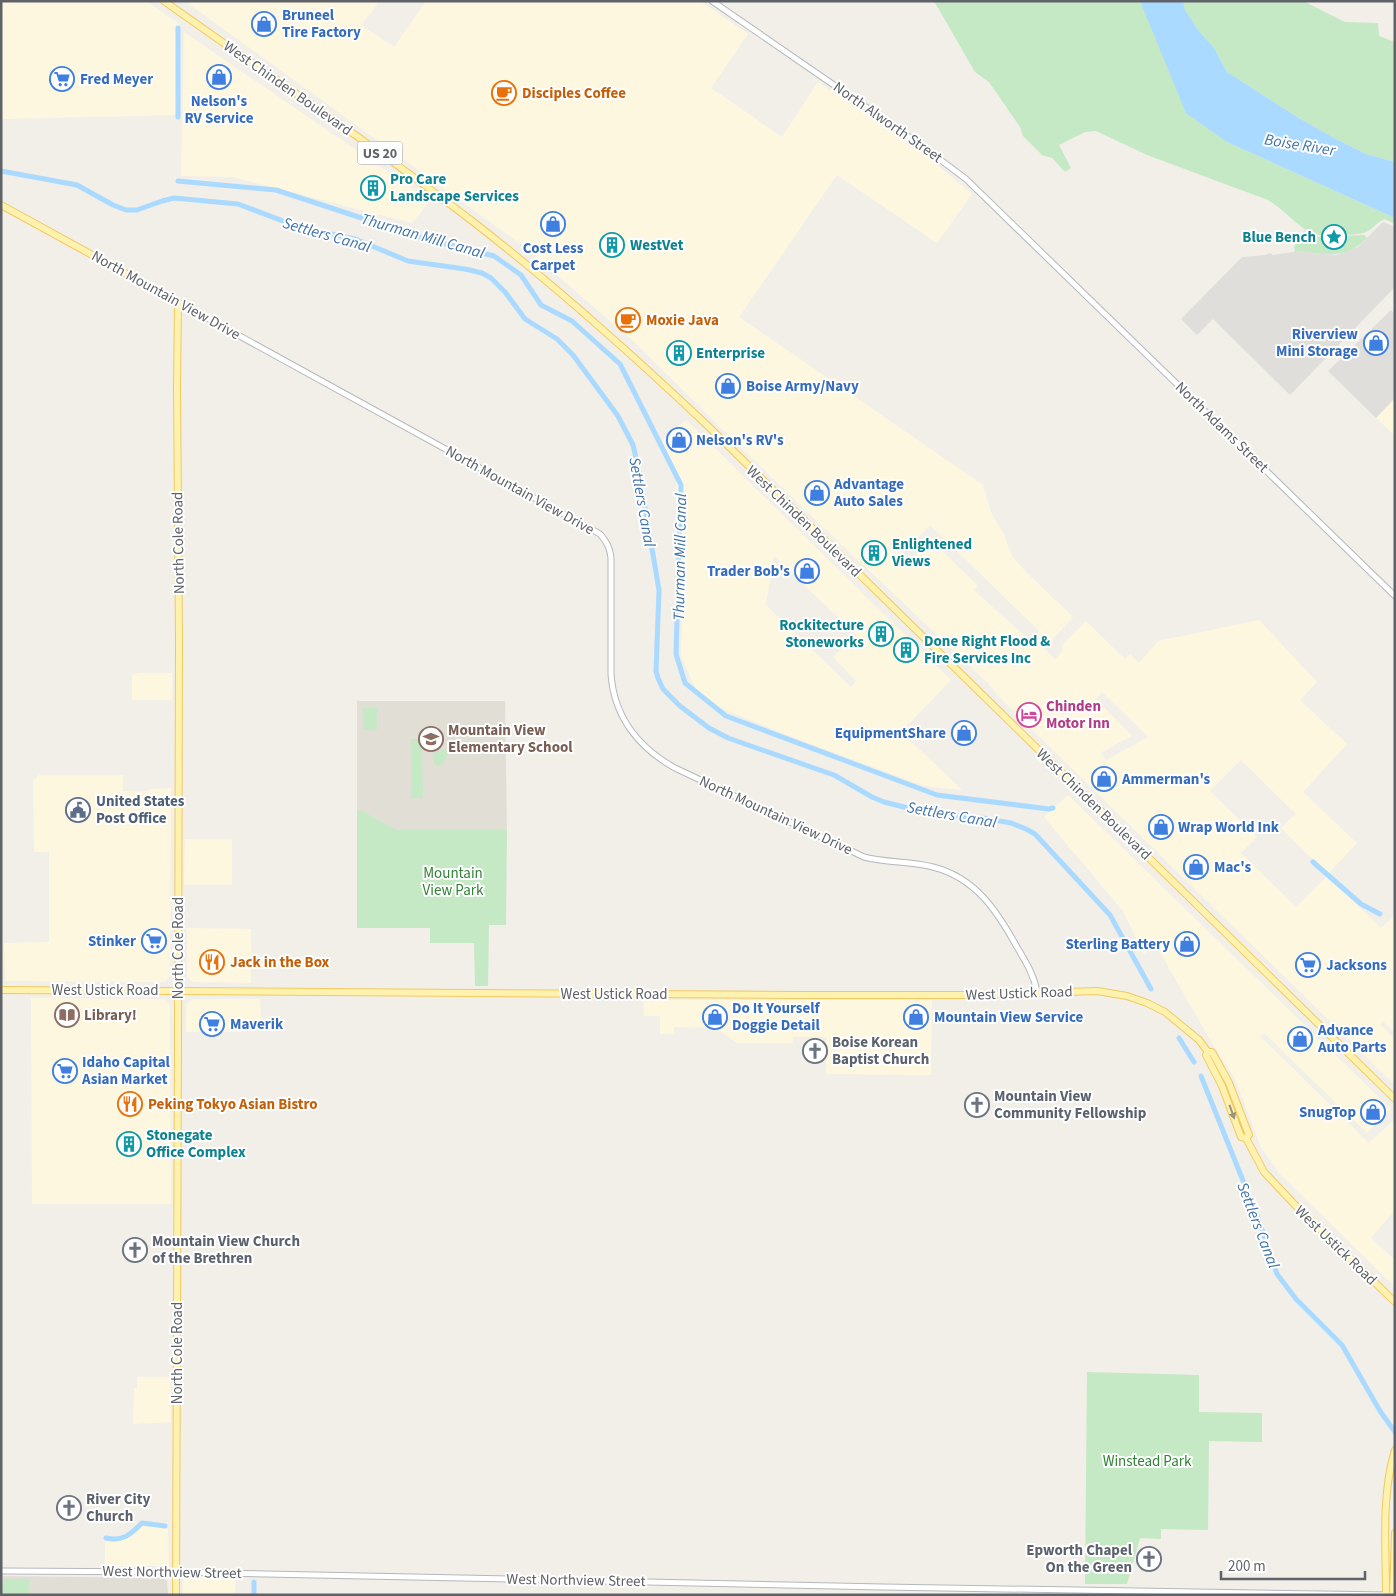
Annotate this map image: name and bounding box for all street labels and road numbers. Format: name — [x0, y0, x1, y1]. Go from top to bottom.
street label: West Chinden Boulevard — [219, 36, 356, 141]
street label: North Alworth Street — [829, 77, 947, 168]
road number: US 20 — [358, 142, 402, 164]
street label: North Mountain View Drive — [88, 246, 244, 345]
street label: North Adams Street — [1170, 377, 1273, 477]
street label: North Mountain View Drive — [442, 441, 598, 540]
street label: West Chinden Boulevard — [741, 461, 866, 582]
street label: North Cole Road — [167, 492, 190, 594]
street label: West Chinden Boulevard — [1031, 744, 1156, 865]
street label: North Mountain View Drive — [696, 771, 856, 860]
street label: North Cole Road — [168, 897, 189, 999]
street label: West Ustick Road — [51, 980, 159, 1001]
street label: West Ustick Road — [965, 981, 1073, 1006]
street label: West Ustick Road — [560, 984, 668, 1005]
street label: West Ustick Road — [1290, 1201, 1381, 1290]
street label: North Cole Road — [167, 1302, 188, 1404]
street label: West Northview Street — [102, 1561, 242, 1584]
street label: West Northview Street — [506, 1569, 646, 1592]

